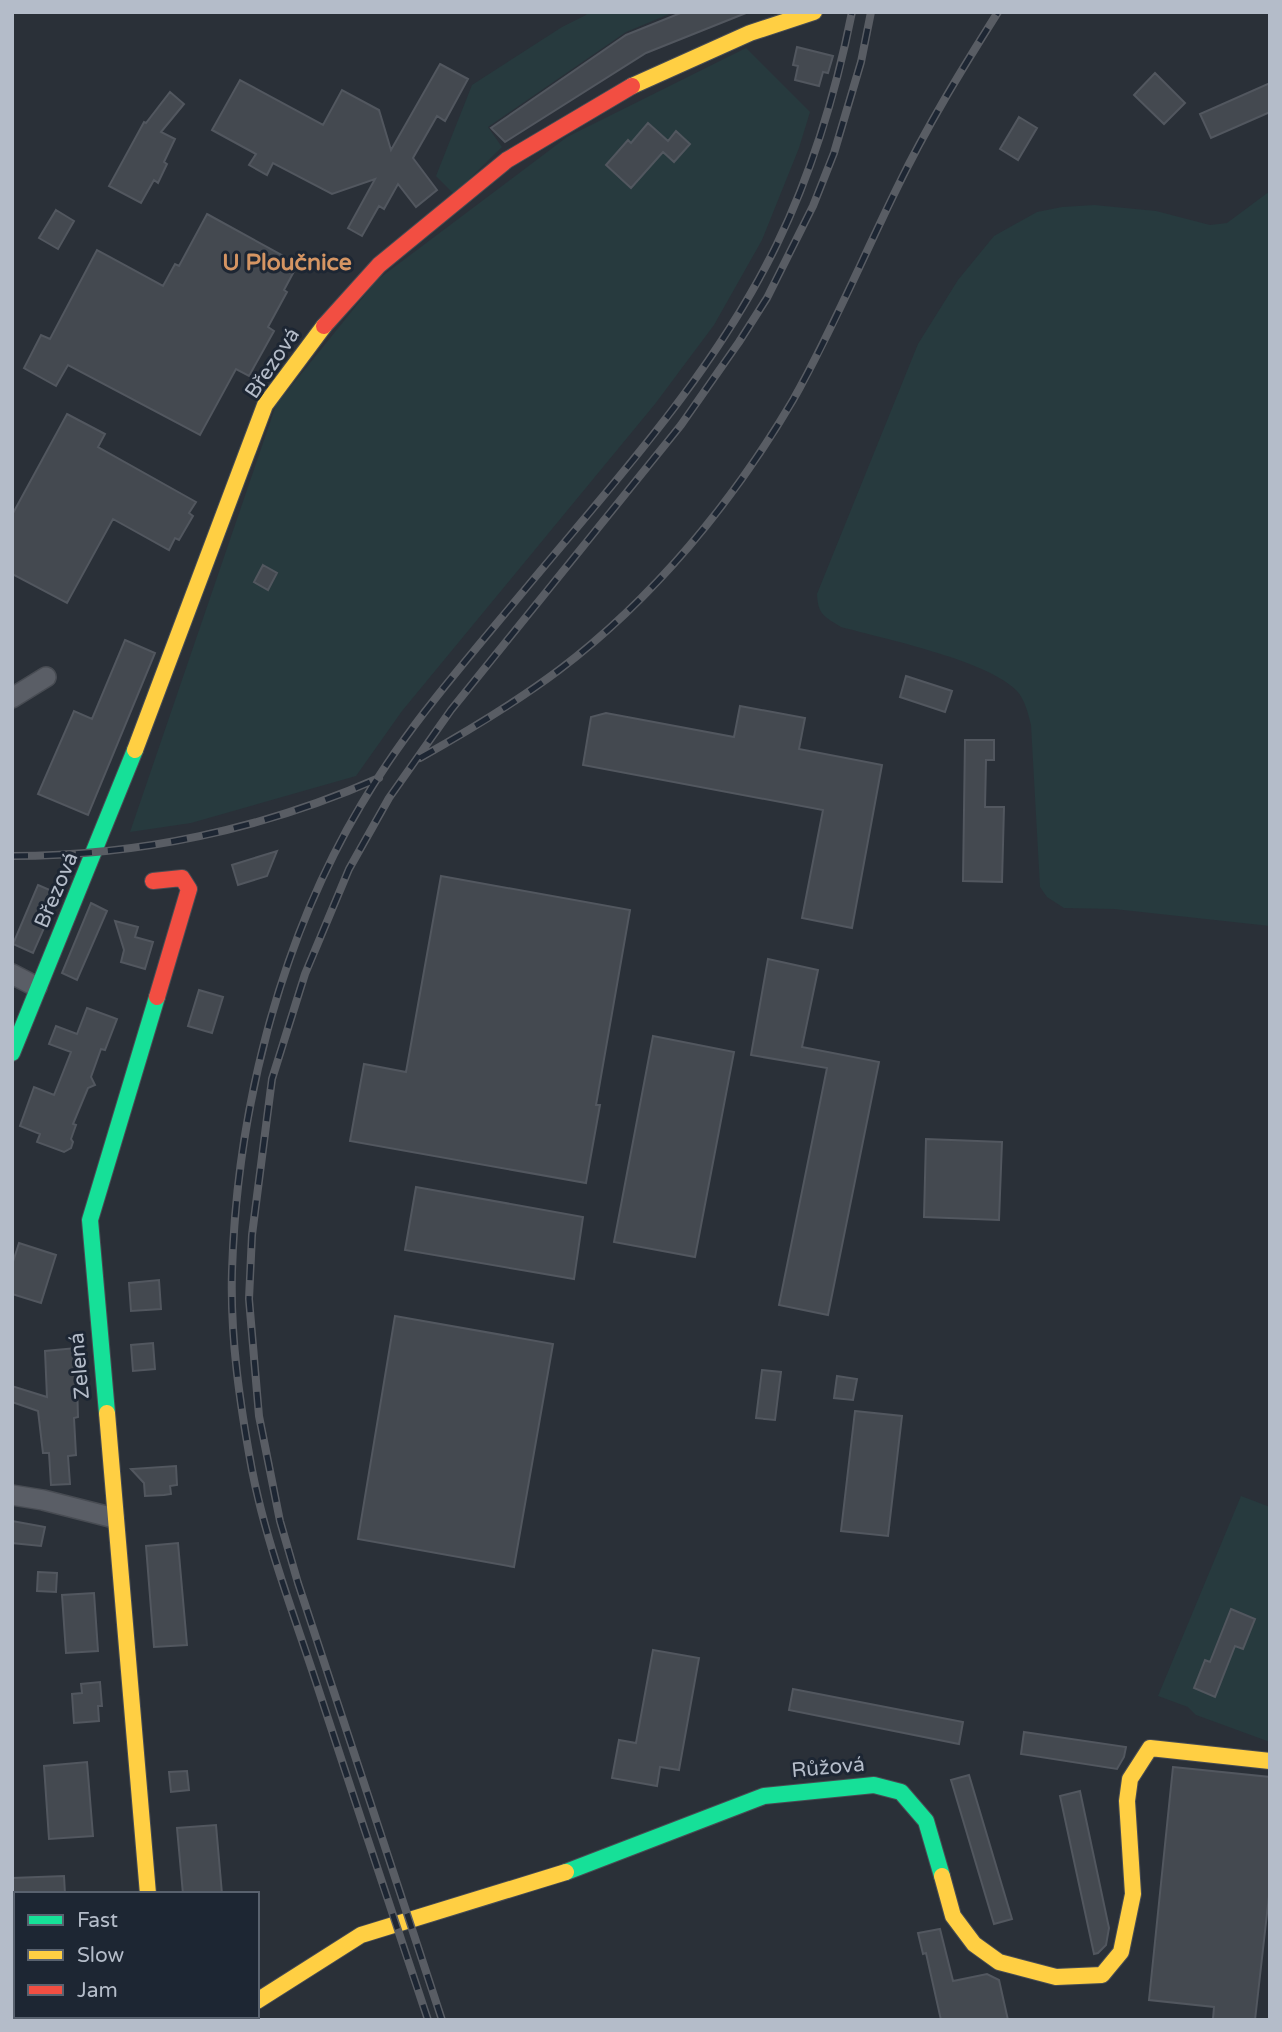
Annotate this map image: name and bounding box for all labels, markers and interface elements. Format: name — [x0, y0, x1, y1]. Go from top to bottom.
district label: U Ploučnice — [222, 249, 352, 277]
street label: Březová — [240, 323, 305, 403]
street label: Březová — [29, 849, 84, 932]
street label: Zelená — [64, 1331, 95, 1400]
street label: Růžová — [790, 1752, 866, 1783]
legend — [14, 1892, 259, 2018]
text: Fast — [77, 1908, 118, 1933]
text: Slow — [77, 1943, 125, 1968]
text: Jam — [77, 1978, 118, 2003]

